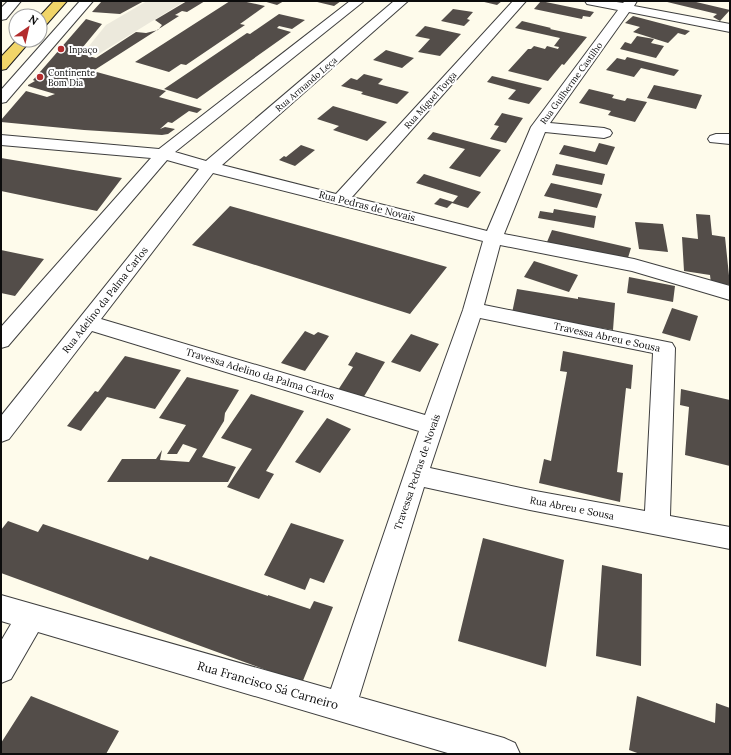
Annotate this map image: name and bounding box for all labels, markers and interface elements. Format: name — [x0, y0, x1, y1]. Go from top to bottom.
north arrow — [8, 8, 48, 48]
text: N — [26, 12, 41, 28]
street label: Rua Guilherme Castilho — [537, 40, 605, 126]
marker: Inpaço — [56, 44, 66, 54]
place label: Inpaço — [69, 44, 97, 56]
street label: Rua Armando Leça — [273, 54, 340, 115]
place label: Continente Bom Dia — [48, 67, 95, 88]
street label: Rua Miguel Torga — [402, 69, 459, 131]
marker: Continente Bom Dia — [35, 72, 45, 82]
street label: Rua Pedras de Novais — [317, 188, 417, 224]
street label: Rua Adelino da Palma Carlos — [59, 244, 151, 356]
street label: Travessa Abreu e Sousa — [552, 319, 662, 355]
street label: Travessa Adelino da Palma Carlos — [184, 345, 336, 403]
street label: Travessa Pedras de Novais — [391, 412, 443, 532]
street label: Rua Abreu e Sousa — [529, 493, 615, 523]
street label: Rua Francisco Sá Carneiro — [196, 658, 340, 712]

